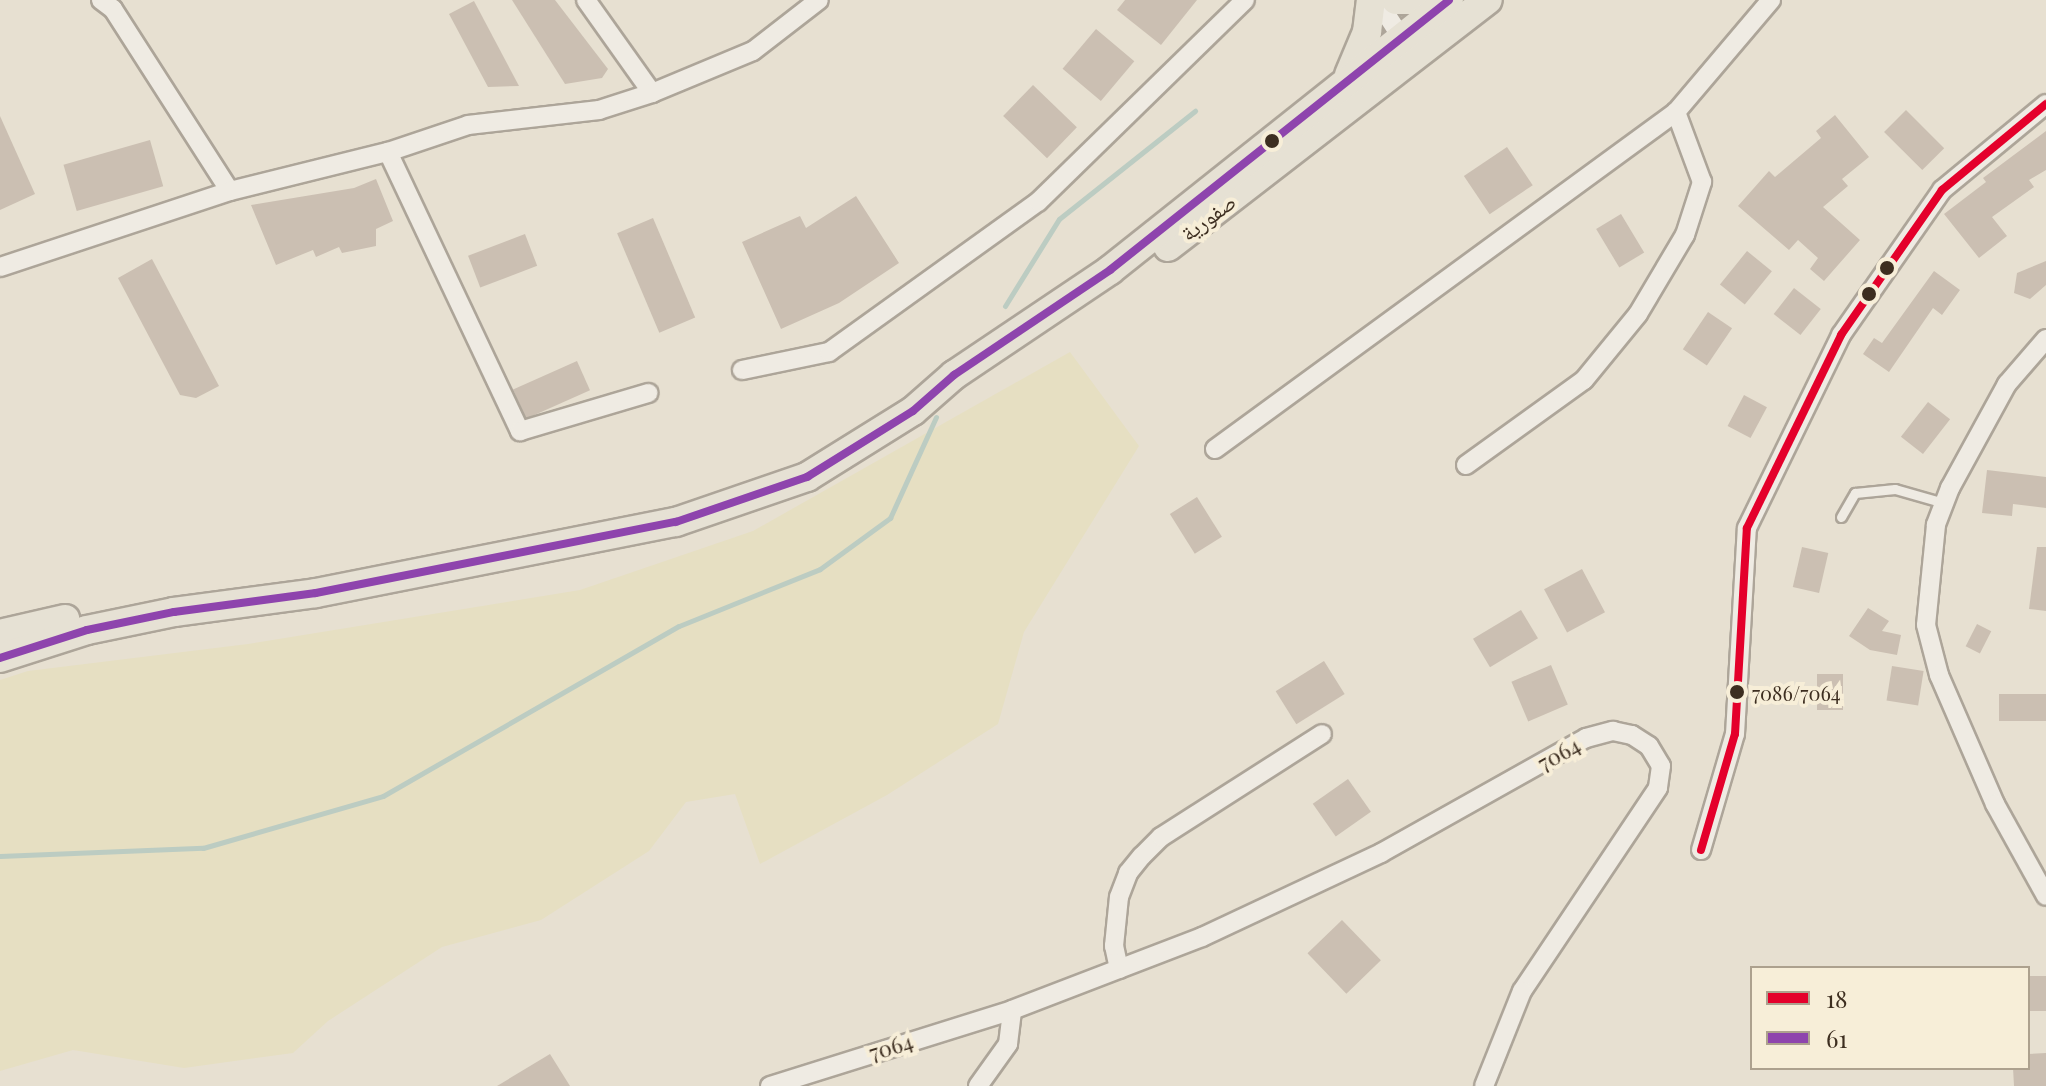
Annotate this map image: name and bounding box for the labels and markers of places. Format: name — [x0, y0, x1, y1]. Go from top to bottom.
unlabelled marker — [1264, 133, 1280, 149]
unlabelled marker — [1879, 260, 1895, 276]
unlabelled marker — [1861, 286, 1877, 302]
place label: 7086/7064 — [1752, 680, 1841, 704]
marker: 7086/7064 — [1729, 684, 1745, 700]

